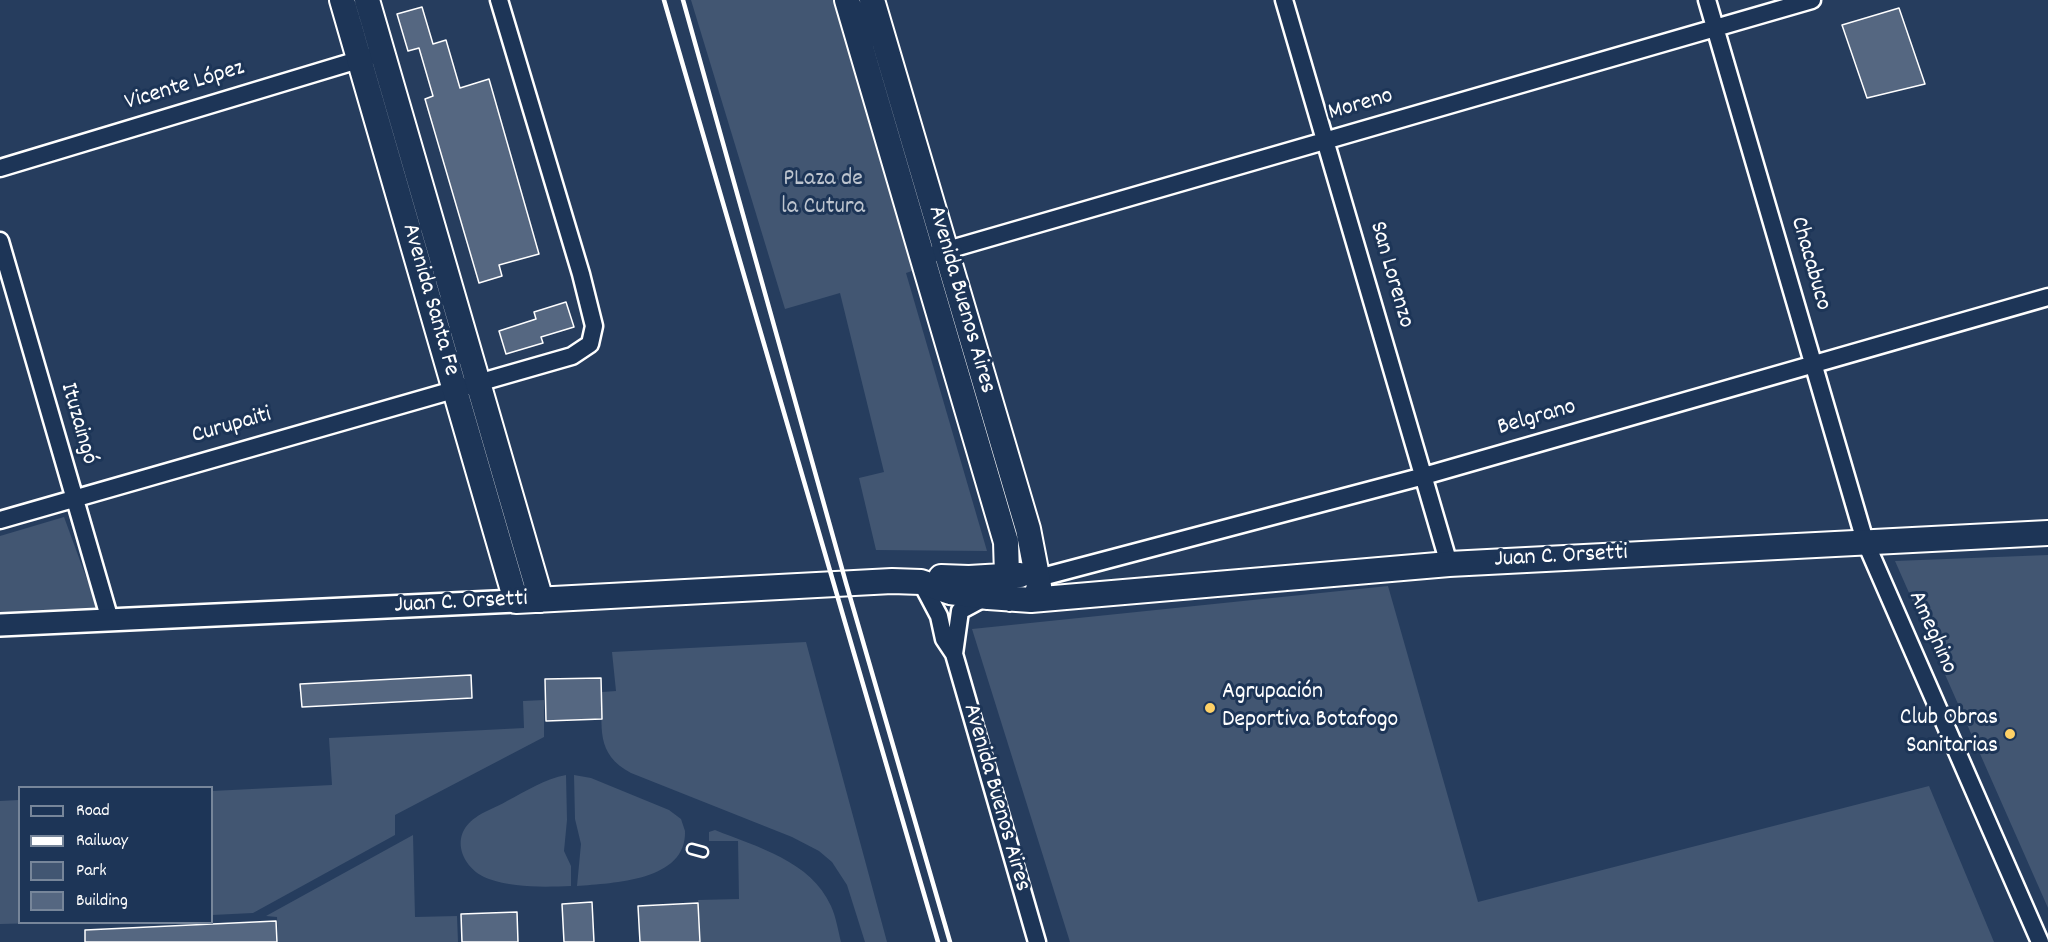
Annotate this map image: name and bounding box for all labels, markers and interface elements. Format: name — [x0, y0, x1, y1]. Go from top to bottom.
street label: Vicente López — [122, 55, 248, 119]
street label: Moreno — [1325, 83, 1397, 129]
park label: PLaza de la Cutura — [781, 167, 865, 223]
street label: Avenida Buenos Aires — [919, 203, 1001, 397]
street label: Chacabuco — [1782, 214, 1836, 314]
street label: San Lorenzo — [1361, 219, 1419, 331]
street label: Avenida Santa Fe — [394, 221, 464, 379]
street label: Ituzaingó — [52, 380, 102, 468]
street label: Belgrano — [1495, 394, 1579, 444]
street label: Curupaiti — [189, 402, 275, 452]
street label: Juan C. Orsetti — [1493, 540, 1629, 576]
street label: Juan C. Orsetti — [393, 586, 529, 622]
street label: Ameghino — [1900, 587, 1962, 679]
place label: Agrupación Deportiva Botafogo — [1222, 680, 1398, 736]
street label: Avenida Buenos Aires — [954, 701, 1036, 895]
marker: Agrupación Deportiva Botafogo — [1203, 701, 1217, 715]
place label: Club Obras Sanitarias — [1900, 706, 1998, 762]
marker: Club Obras Sanitarias — [2003, 727, 2017, 741]
legend — [18, 786, 213, 924]
text: Road — [76, 799, 110, 824]
text: Railway — [76, 829, 128, 854]
text: Park — [76, 859, 107, 884]
text: Building — [76, 889, 128, 914]

